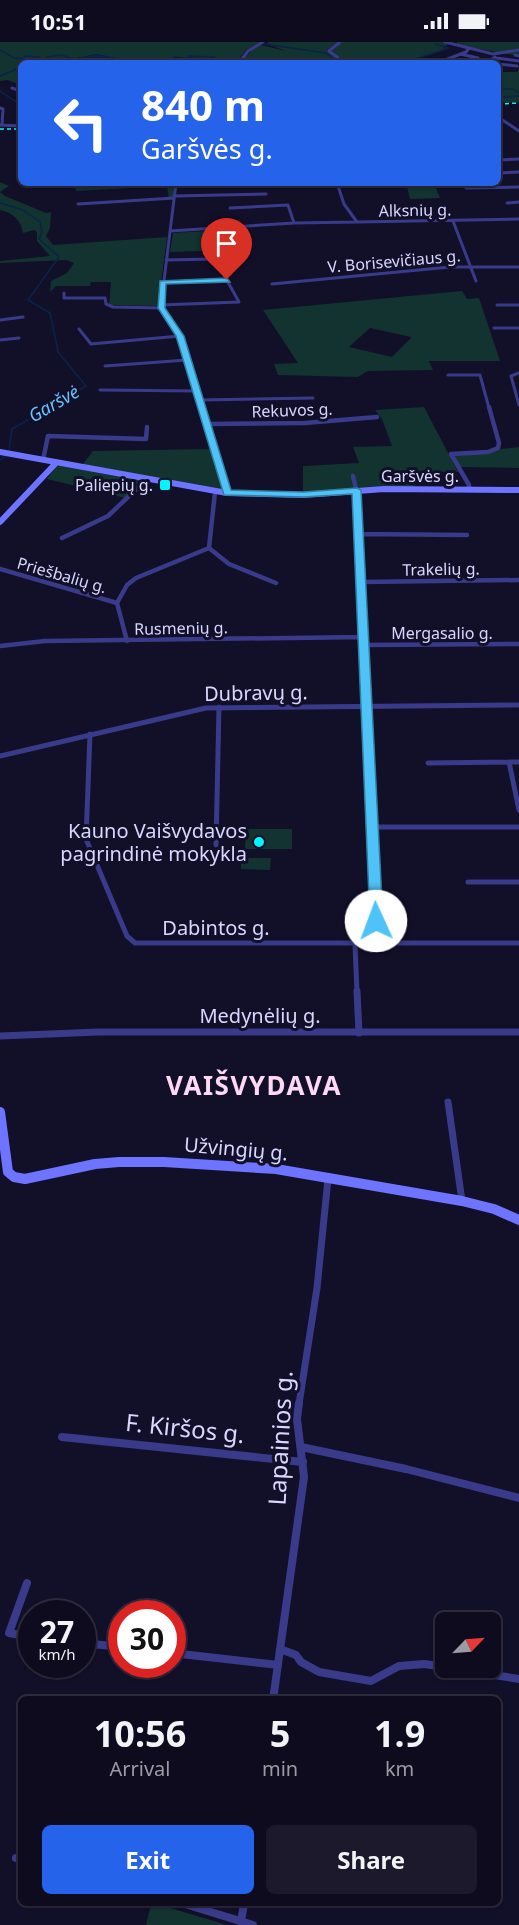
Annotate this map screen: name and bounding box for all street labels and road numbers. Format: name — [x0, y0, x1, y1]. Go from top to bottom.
street label: Alksnių g. — [378, 198, 452, 222]
street label: V. Borisevičiaus g. — [327, 244, 461, 278]
street label: Rekuvos g. — [251, 398, 333, 422]
street label: Garšvės g. — [381, 465, 459, 487]
street label: Priešbalių g. — [15, 552, 109, 598]
street label: Trakelių g. — [402, 557, 480, 581]
street label: Rusmenių g. — [134, 616, 228, 640]
street label: Mergasalio g. — [391, 622, 493, 644]
street label: Dubravų g. — [204, 678, 308, 707]
street label: Dabintos g. — [162, 914, 270, 941]
street label: Medynėlių g. — [199, 1002, 321, 1029]
street label: Užvingių g. — [183, 1131, 289, 1166]
street label: Lapainios g. — [259, 1370, 300, 1506]
street label: F. Kiršos g. — [124, 1405, 246, 1450]

